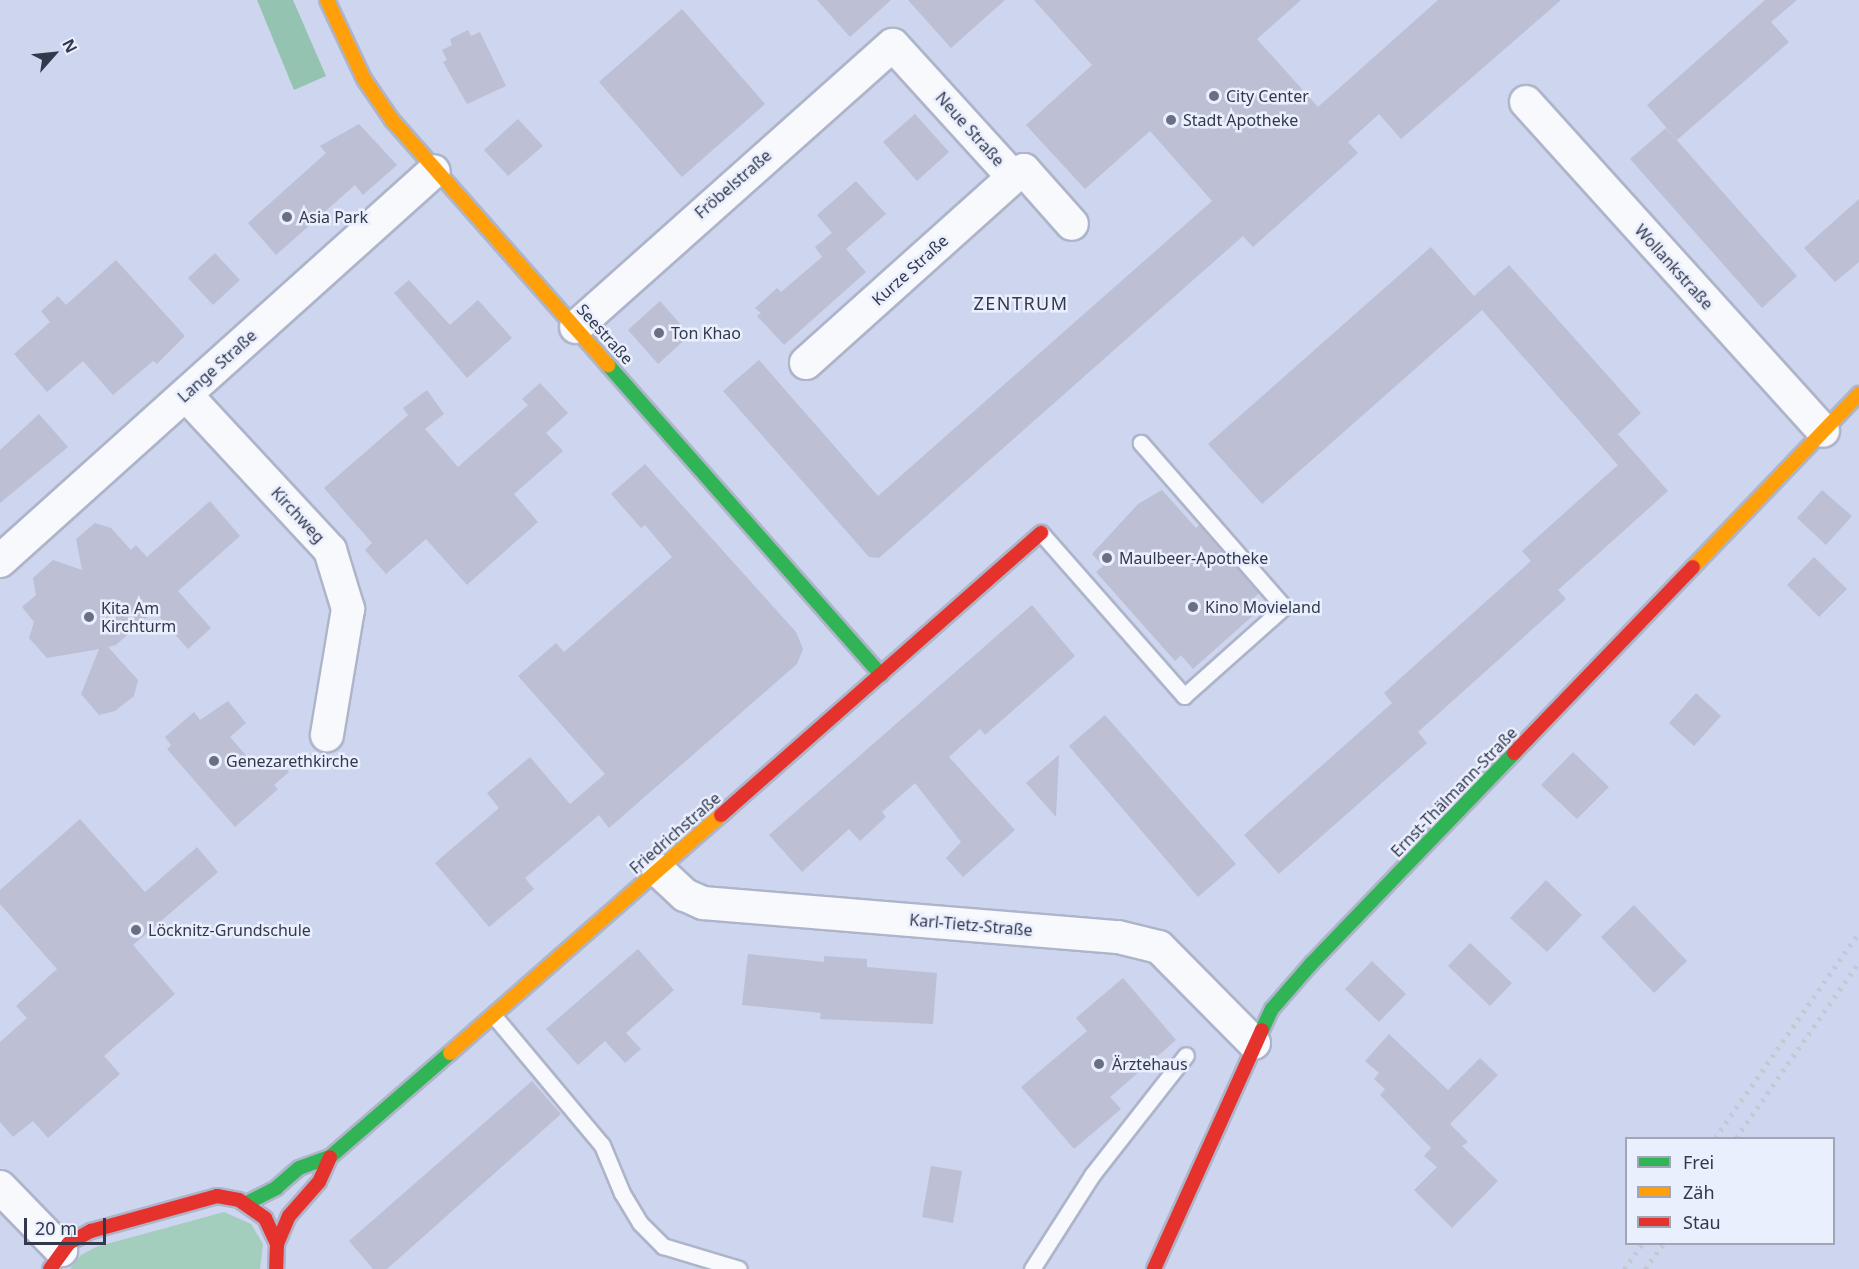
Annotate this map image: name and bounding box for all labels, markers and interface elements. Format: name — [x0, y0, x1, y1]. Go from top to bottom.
north arrow — [24, 24, 84, 84]
text: N — [57, 35, 83, 57]
place label: City Center — [1226, 86, 1309, 106]
street label: Neue Straße — [932, 88, 1008, 170]
marker: City Center — [1207, 89, 1221, 103]
place label: Stadt Apotheke — [1183, 110, 1298, 130]
marker: Stadt Apotheke — [1164, 113, 1178, 127]
street label: Fröbelstraße — [691, 146, 775, 222]
place label: Asia Park — [299, 207, 368, 227]
marker: Asia Park — [280, 210, 294, 224]
street label: Wollankstraße — [1631, 221, 1717, 313]
street label: Kurze Straße — [868, 231, 952, 309]
district label: ZENTRUM — [973, 292, 1069, 314]
street label: Seestraße — [573, 300, 637, 368]
place label: Ton Khao — [671, 323, 741, 343]
street label: Lange Straße — [174, 326, 260, 406]
marker: Ton Khao — [652, 326, 666, 340]
street label: Kirchweg — [267, 483, 329, 547]
place label: Maulbeer-Apotheke — [1119, 548, 1268, 568]
marker: Maulbeer-Apotheke — [1100, 551, 1114, 565]
place label: Kino Movieland — [1205, 597, 1321, 617]
place label: Kita Am Kirchturm — [101, 598, 176, 636]
marker: Kino Movieland — [1186, 600, 1200, 614]
marker: Kita Am Kirchturm — [82, 610, 96, 624]
street label: Ernst-Thälmann-Straße — [1387, 723, 1521, 861]
place label: Genezarethkirche — [226, 751, 358, 771]
marker: Genezarethkirche — [207, 754, 221, 768]
street label: Friedrichstraße — [626, 788, 724, 878]
street label: Karl-Tietz-Straße — [909, 910, 1033, 940]
place label: Löcknitz-Grundschule — [148, 920, 311, 940]
marker: Löcknitz-Grundschule — [129, 923, 143, 937]
place label: Ärztehaus — [1112, 1054, 1188, 1074]
marker: Ärztehaus — [1090, 1055, 1108, 1073]
legend — [1625, 1137, 1835, 1245]
text: Frei — [1683, 1150, 1714, 1174]
text: Zäh — [1683, 1180, 1715, 1204]
scale bar — [27, 1206, 110, 1244]
text: Stau — [1683, 1210, 1721, 1234]
text: 20 m — [35, 1216, 77, 1240]

